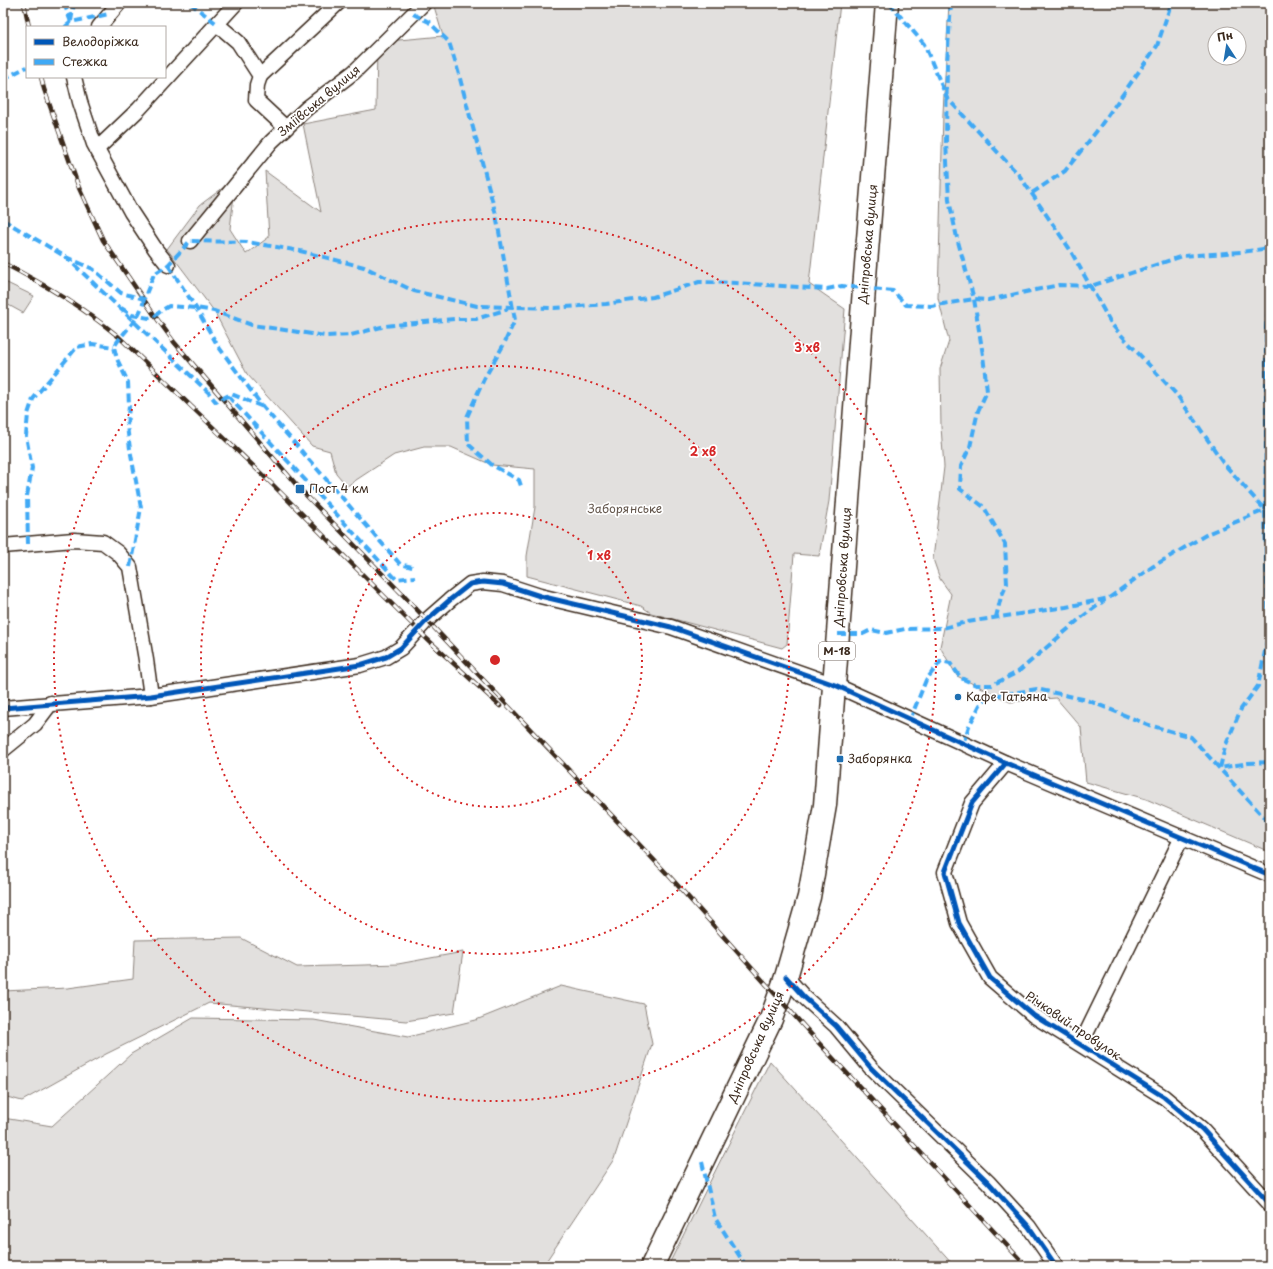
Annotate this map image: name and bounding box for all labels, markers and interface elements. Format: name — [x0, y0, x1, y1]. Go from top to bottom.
legend — [26, 26, 166, 78]
north arrow — [1207, 26, 1247, 66]
text: Пн — [1215, 26, 1234, 46]
text: Велодоріжка — [62, 32, 139, 50]
text: Стежка — [62, 52, 108, 70]
street label: Зміївська вулиця — [273, 60, 364, 140]
street label: Дніпровська вулиця — [853, 183, 881, 305]
text: 3 хв — [794, 338, 820, 356]
text: 2 хв — [690, 442, 716, 460]
place label: Пост 4 км — [309, 479, 369, 497]
marker: Пост 4 км — [294, 483, 306, 495]
park label: Заборянське — [587, 499, 662, 517]
street label: Дніпровська вулиця — [829, 506, 855, 628]
text: 1 хв — [587, 546, 611, 564]
road number: М-18 — [819, 642, 855, 660]
centre of rings — [488, 653, 502, 667]
place label: Кафе Татьяна — [966, 687, 1048, 705]
marker: Кафе Татьяна — [953, 692, 963, 702]
place label: Заборянка — [847, 749, 912, 767]
marker: Заборянка — [835, 754, 845, 764]
street label: Річковий провулок — [1022, 986, 1126, 1064]
street label: Дніпровська вулиця — [722, 988, 788, 1106]

